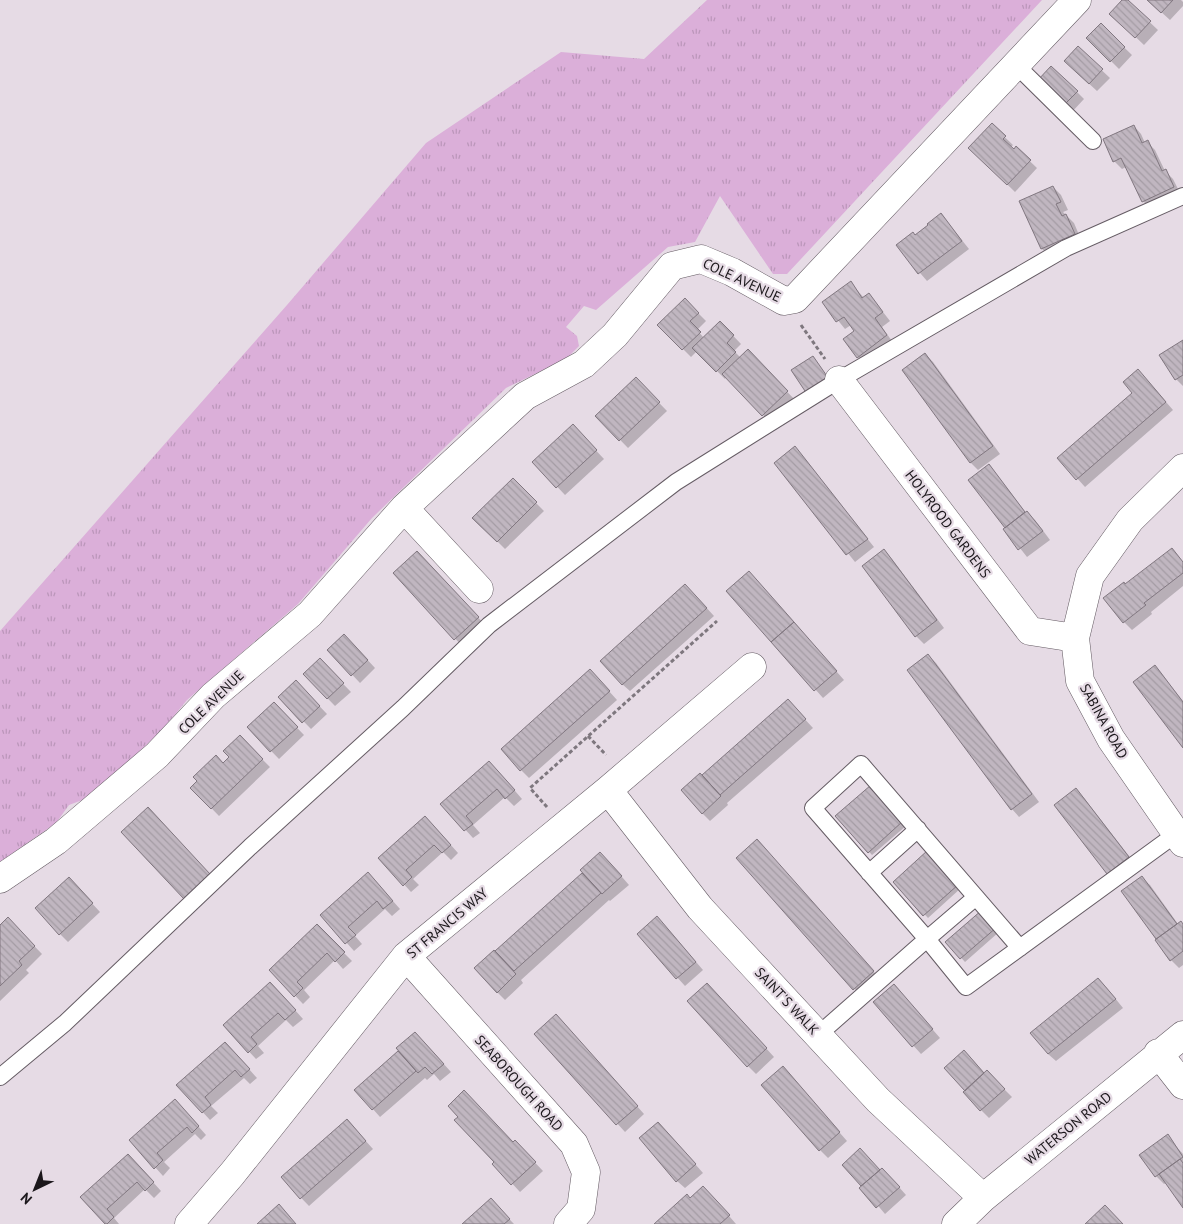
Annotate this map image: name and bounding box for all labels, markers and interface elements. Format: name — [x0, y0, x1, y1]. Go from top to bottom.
street label: COLE AVENUE — [700, 254, 784, 306]
street label: HOLYROOD GARDENS — [901, 466, 995, 582]
street label: COLE AVENUE — [174, 666, 248, 738]
street label: SABINA ROAD — [1076, 680, 1132, 762]
street label: ST FRANCIS WAY — [403, 884, 491, 962]
street label: SAINT'S WALK — [751, 963, 823, 1039]
street label: SEABOROUGH ROAD — [471, 1031, 567, 1135]
street label: WATERSON ROAD — [1021, 1087, 1115, 1169]
north arrow — [10, 1164, 60, 1214]
text: N — [17, 1189, 36, 1208]

